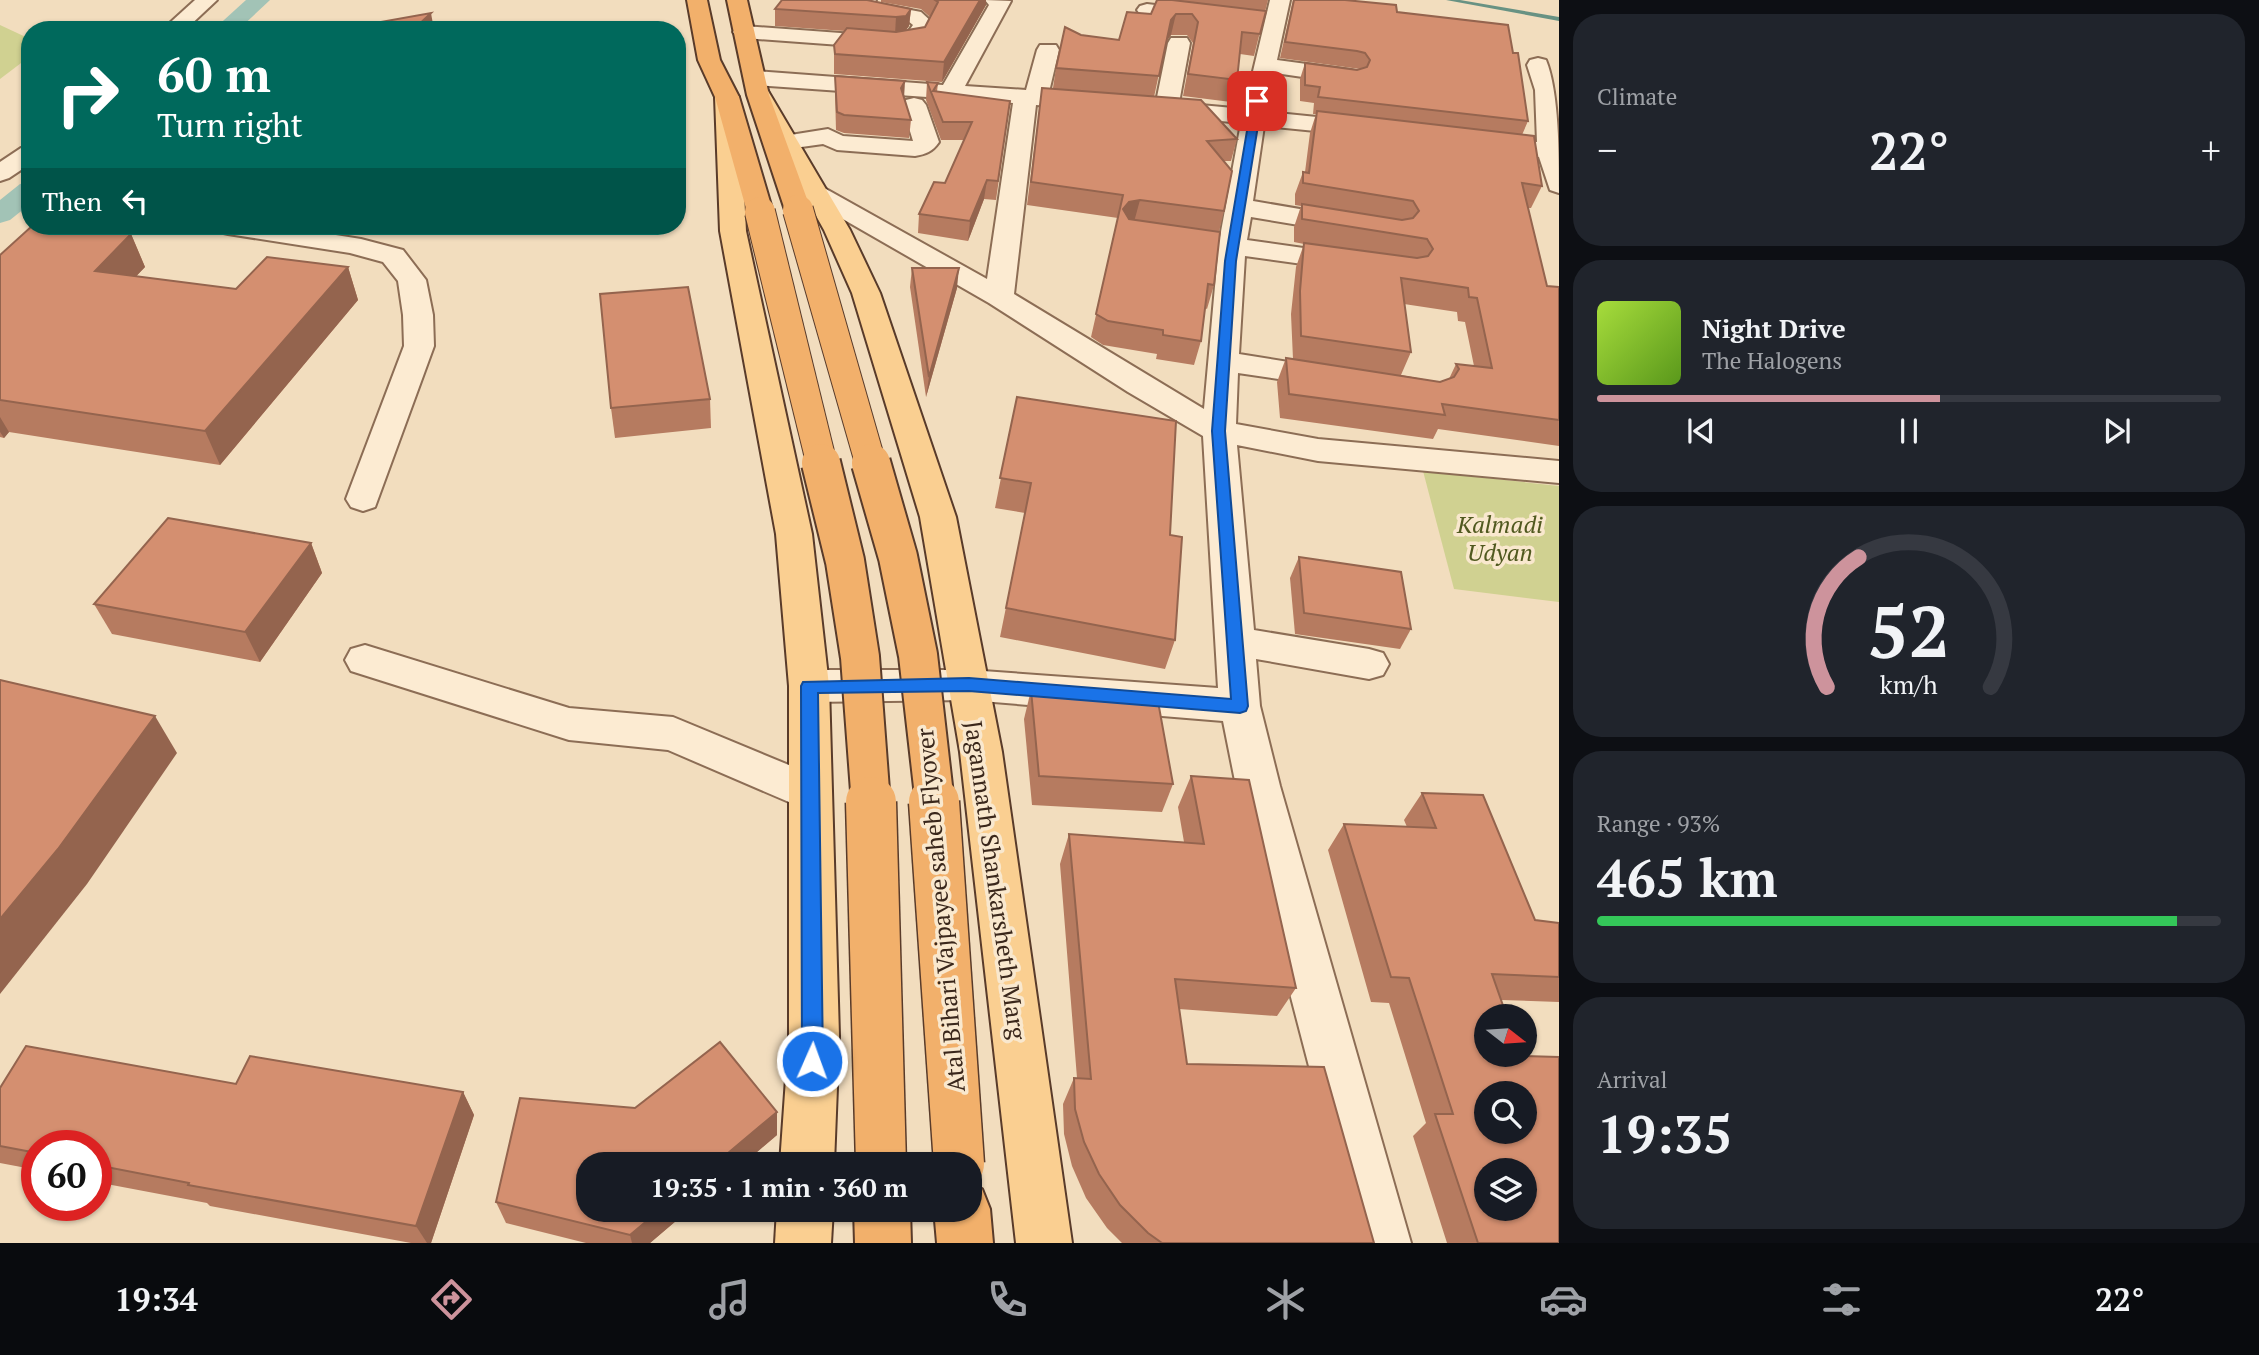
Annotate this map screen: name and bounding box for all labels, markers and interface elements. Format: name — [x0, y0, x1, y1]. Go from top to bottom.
text: 60 m — [157, 41, 271, 106]
icon: right — [42, 49, 133, 140]
pin — [1227, 71, 1287, 131]
text: Climate — [1597, 81, 1677, 112]
icon: arrive — [1238, 82, 1276, 120]
text: Turn right — [157, 104, 303, 146]
text: 22° — [1869, 116, 1949, 185]
text: − — [1597, 125, 1617, 175]
text: + — [2201, 125, 2221, 175]
icon: left — [116, 182, 154, 220]
text: Then — [42, 184, 102, 218]
text: Night Drive — [1702, 311, 1846, 345]
text: The Halogens — [1702, 345, 1842, 376]
icon: previous — [1682, 412, 1720, 450]
icon: pause — [1890, 412, 1928, 450]
icon: next — [2098, 412, 2136, 450]
park label: Kalmadi Udyan — [1456, 508, 1543, 568]
text: 52 — [1868, 582, 1950, 679]
text: km/h — [1880, 668, 1938, 701]
street label: Jagannath Shankarsheth Marg — [958, 718, 1034, 1042]
street label: Atal Bihari Vajpayee saheb Flyover — [908, 726, 972, 1093]
text: Range · 93% — [1597, 808, 1720, 839]
text: 465 km — [1597, 843, 1778, 912]
north arrow — [1474, 1004, 1536, 1068]
map controls — [1474, 1004, 1537, 1221]
position arrow — [775, 1024, 849, 1098]
text: Arrival — [1597, 1064, 1668, 1095]
button: search — [1474, 1081, 1537, 1144]
text: 19:35 — [1597, 1099, 1732, 1168]
speed limit sign: 60 — [21, 1130, 112, 1221]
button: layers — [1474, 1158, 1537, 1221]
text: 19:35 · 1 min · 360 m — [650, 1170, 908, 1204]
icon: directions — [427, 1275, 476, 1324]
icon: music — [705, 1275, 754, 1324]
icon: phone — [983, 1275, 1032, 1324]
icon: climate — [1261, 1275, 1310, 1324]
icon: car — [1539, 1275, 1588, 1324]
icon: filters — [1817, 1275, 1866, 1324]
text: 19:34 — [115, 1278, 198, 1320]
text: 22° — [2095, 1278, 2144, 1320]

